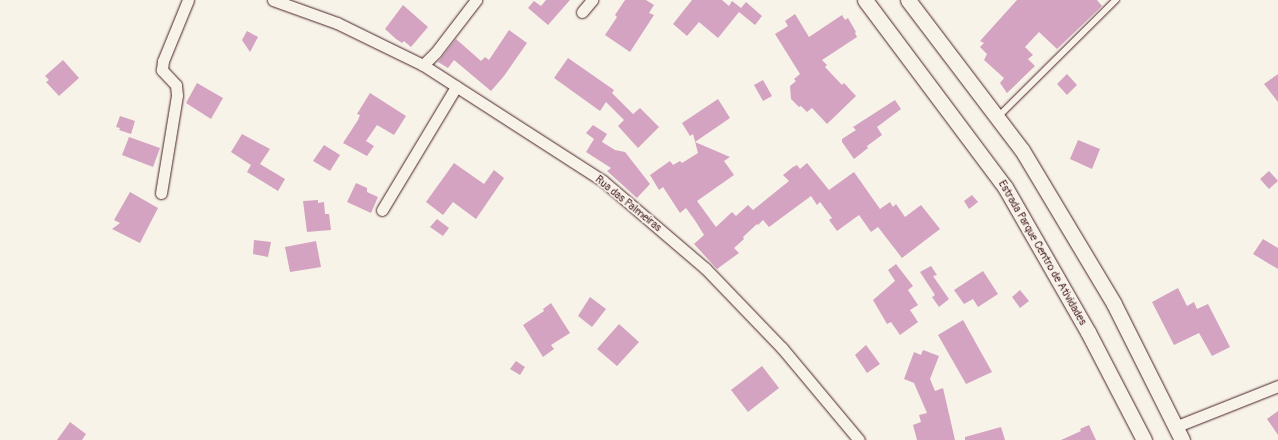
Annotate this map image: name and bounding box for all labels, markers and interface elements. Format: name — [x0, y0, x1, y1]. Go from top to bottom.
street label: Rua das Palmeiras — [592, 173, 664, 235]
street label: Estrada Parque Centro de Atividades — [995, 178, 1089, 328]

